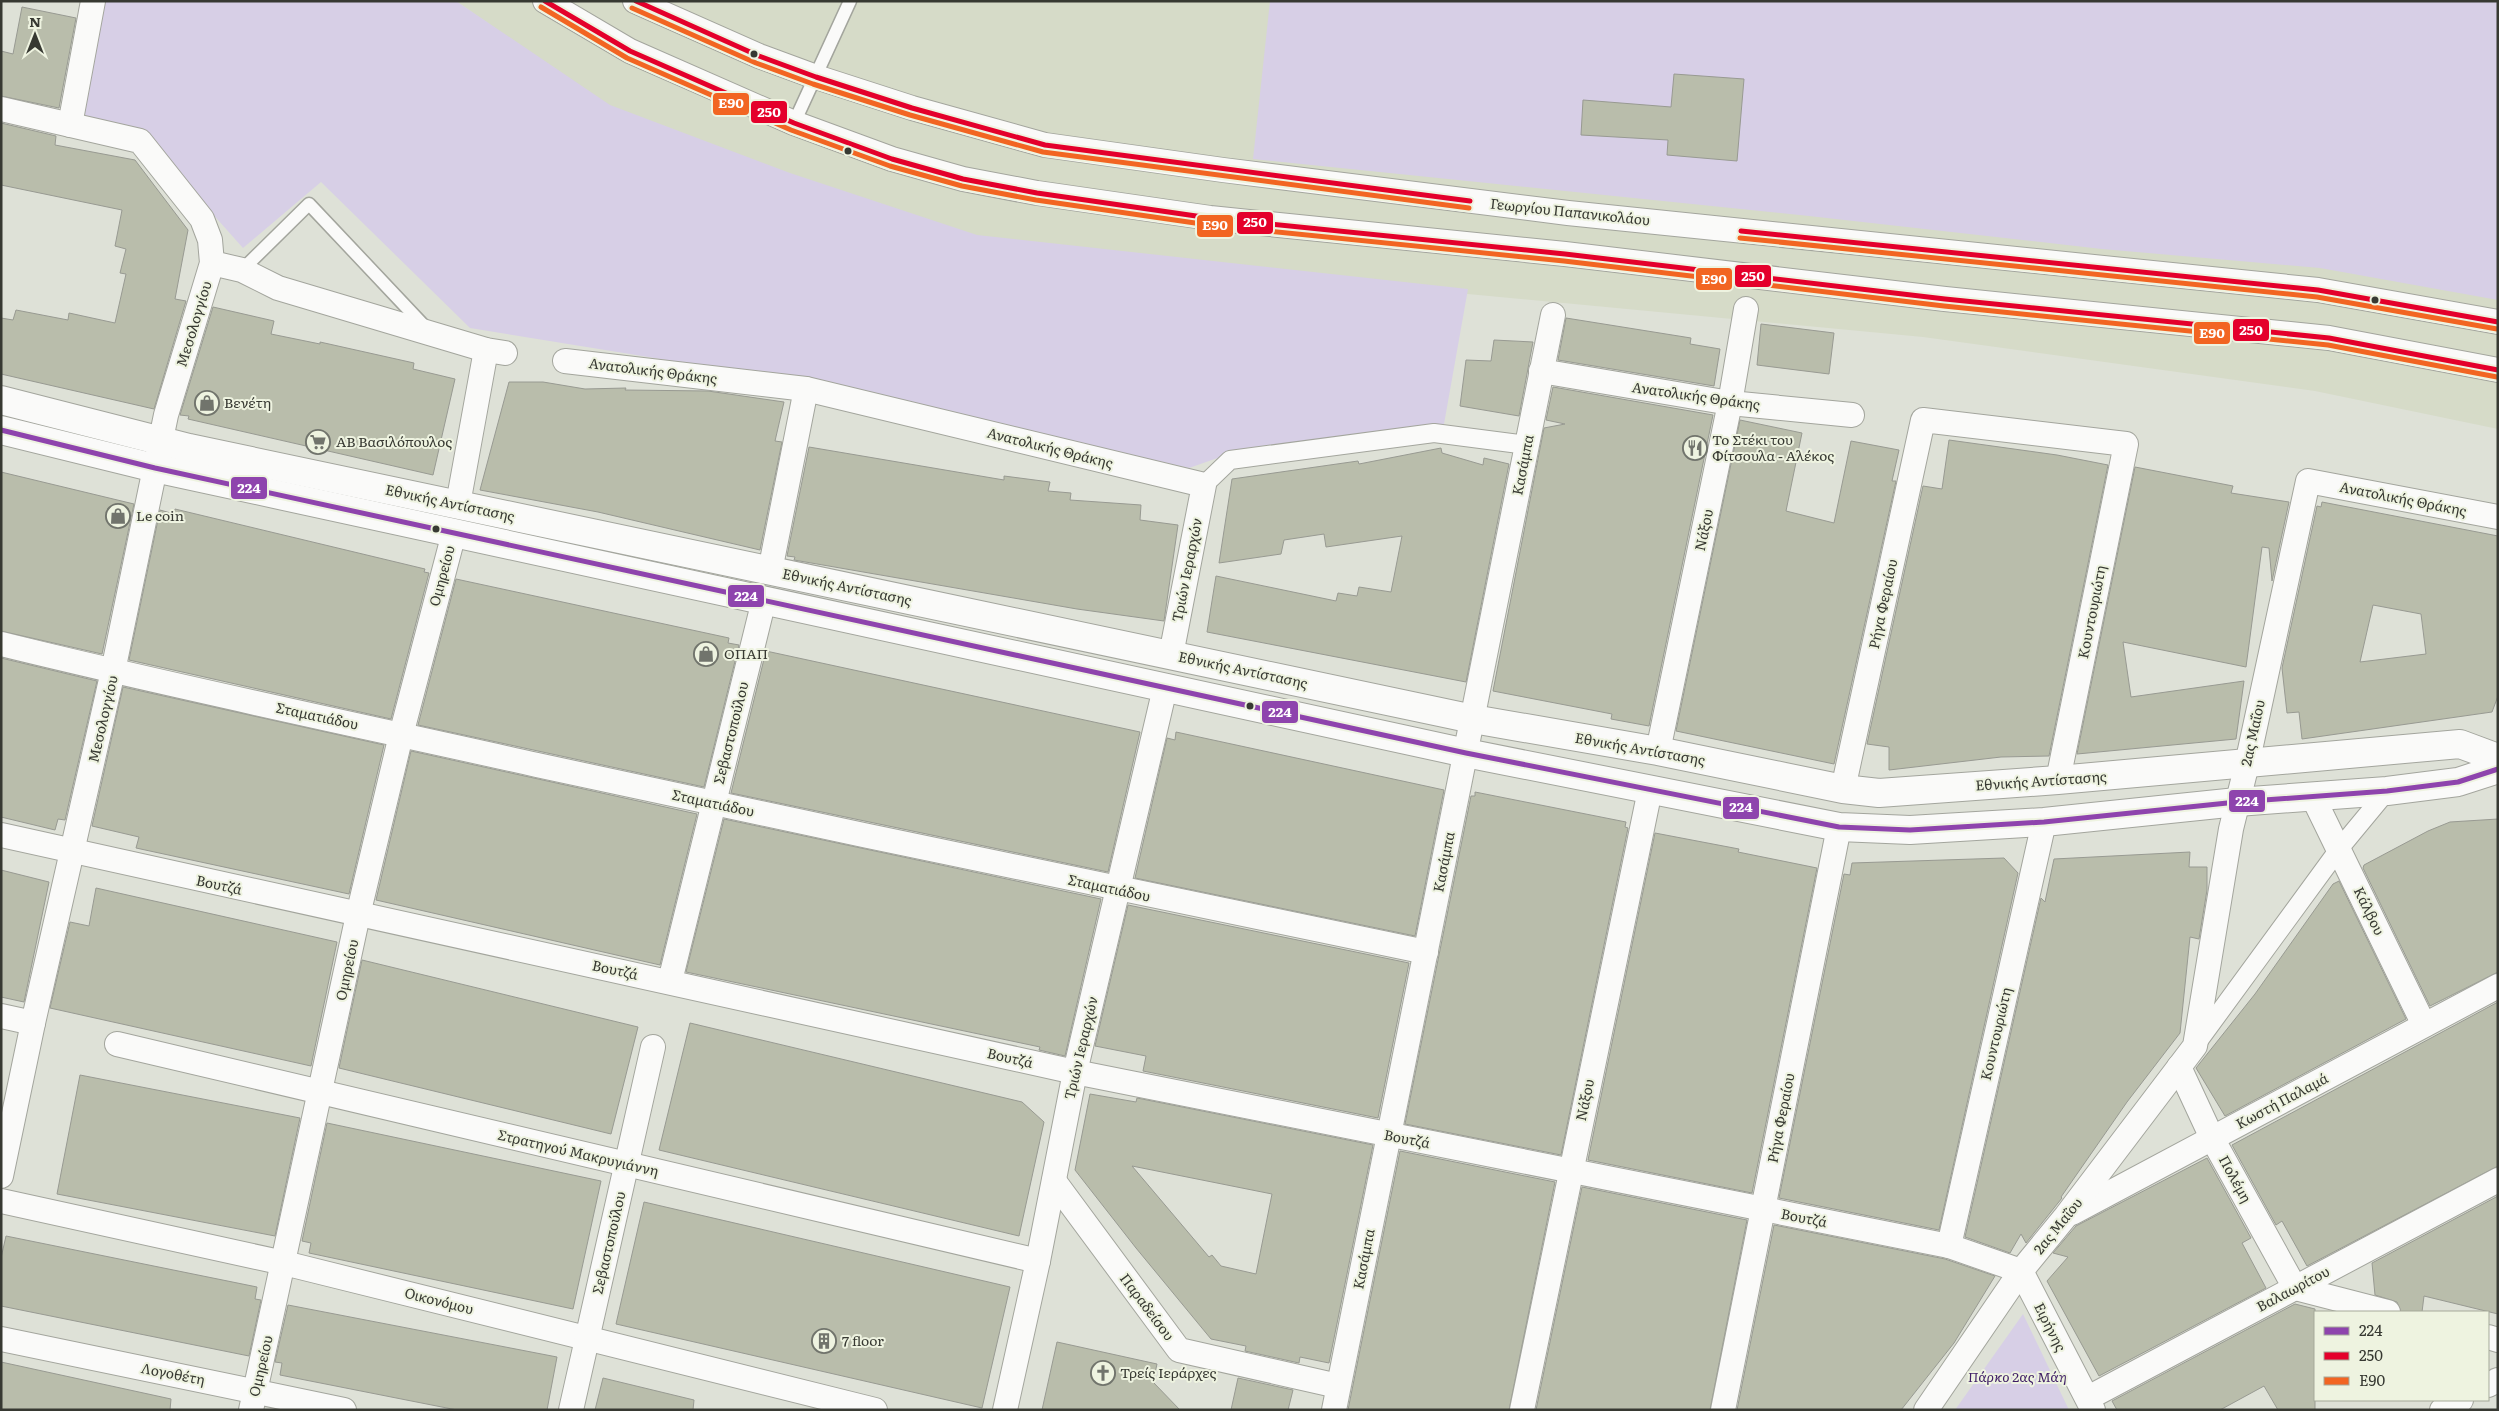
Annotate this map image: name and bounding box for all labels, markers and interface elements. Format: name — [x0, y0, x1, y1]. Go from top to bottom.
north arrow — [10, 10, 60, 60]
text: N — [29, 11, 41, 31]
unlabelled marker — [749, 49, 759, 59]
line badge: Ε90 — [712, 92, 750, 116]
text: Ε90 — [718, 92, 744, 112]
line badge: 250 — [750, 100, 788, 124]
text: 250 — [757, 101, 781, 121]
unlabelled marker — [843, 146, 853, 156]
street label: Γεωργίου Παπανικολάου — [1489, 193, 1651, 229]
line badge: 250 — [1236, 211, 1274, 235]
text: 250 — [1243, 211, 1267, 231]
line badge: Ε90 — [1196, 214, 1234, 238]
text: Ε90 — [1202, 214, 1228, 234]
line badge: 250 — [1734, 264, 1772, 288]
text: 250 — [1741, 265, 1765, 285]
line badge: Ε90 — [1695, 267, 1733, 291]
text: Ε90 — [1701, 268, 1727, 288]
street label: Μεσολογγίου — [170, 278, 216, 369]
unlabelled marker — [2370, 295, 2380, 305]
line badge: 250 — [2232, 318, 2270, 342]
text: 250 — [2239, 319, 2263, 339]
line badge: Ε90 — [2193, 321, 2231, 345]
text: Ε90 — [2199, 322, 2225, 342]
street label: Ανατολικής Θράκης — [588, 352, 718, 388]
street label: Ανατολικής Θράκης — [1631, 376, 1761, 414]
shop icon: Βενέτη — [194, 390, 220, 416]
place label: Βενέτη — [224, 392, 271, 412]
street label: Ανατολικής Θράκης — [985, 422, 1115, 472]
supermarket icon: ΑΒ Βασιλόπουλος — [305, 429, 331, 455]
place label: Το Στέκι του Φίτσουλα - Αλέκος — [1712, 429, 1834, 465]
place label: ΑΒ Βασιλόπουλος — [336, 431, 452, 451]
street label: Κασάμπα — [1506, 432, 1538, 497]
restaurant icon: Το Στέκι του Φίτσουλα - Αλέκος — [1682, 435, 1708, 461]
line badge: 224 — [230, 476, 268, 500]
street label: Ανατολικής Θράκης — [2338, 476, 2469, 520]
text: 224 — [237, 477, 261, 497]
street label: Εθνικής Αντίστασης — [384, 479, 517, 526]
shop icon: Le coin — [105, 503, 131, 529]
place label: Le coin — [136, 505, 184, 525]
street label: Νάξου — [1689, 507, 1717, 553]
street label: Τριών Ιεραρχών — [1166, 516, 1206, 623]
unlabelled marker — [431, 524, 441, 534]
street label: Ομηρείου — [423, 543, 459, 608]
street label: Ρήγα Φεραίου — [1863, 557, 1901, 651]
street label: Εθνικής Αντίστασης — [781, 563, 914, 610]
street label: Κουντουριώτη — [2072, 563, 2110, 660]
line badge: 224 — [727, 584, 765, 608]
text: 224 — [734, 585, 758, 605]
shop icon: ΟΠΑΠ — [693, 641, 719, 667]
place label: ΟΠΑΠ — [724, 643, 768, 663]
street label: Εθνικής Αντίστασης — [1177, 646, 1310, 693]
street label: Μεσολογγίου — [82, 673, 122, 764]
street label: Σεβαστοπούλου — [708, 679, 752, 786]
street label: Σταματιάδου — [274, 697, 360, 734]
street label: 2ας Μαΐου — [2235, 698, 2269, 768]
line badge: 224 — [1261, 700, 1299, 724]
unlabelled marker — [1245, 701, 1255, 711]
text: 224 — [1268, 701, 1292, 721]
street label: Εθνικής Αντίστασης — [1574, 727, 1707, 769]
street label: Εθνικής Αντίστασης — [1975, 765, 2107, 795]
street label: Σταματιάδου — [670, 784, 756, 821]
line badge: 224 — [2228, 789, 2266, 813]
text: 224 — [2235, 790, 2259, 810]
line badge: 224 — [1722, 796, 1760, 820]
text: 224 — [1729, 796, 1753, 816]
street label: Κασάμπα — [1427, 829, 1459, 894]
street label: Βουτζά — [194, 869, 244, 899]
street label: Σταματιάδου — [1066, 869, 1152, 906]
street label: Κάλβου — [2350, 883, 2390, 938]
street label: Ομηρείου — [330, 937, 362, 1002]
street label: Βουτζά — [590, 954, 640, 984]
street label: Κουντουριώτη — [1975, 985, 2015, 1082]
street label: Τριών Ιεραρχών — [1058, 994, 1102, 1101]
street label: Βουτζά — [985, 1042, 1036, 1072]
street label: Κωστή Παλαμά — [2232, 1067, 2332, 1133]
street label: Ρήγα Φεραίου — [1761, 1071, 1799, 1165]
street label: Νάξου — [1570, 1077, 1598, 1123]
street label: Στρατηγού Μακρυγιάννη — [496, 1124, 661, 1180]
street label: Βουτζά — [1382, 1124, 1432, 1152]
street label: Πολέμη — [2215, 1151, 2257, 1206]
street label: Σεβαστοπούλου — [586, 1189, 630, 1296]
street label: 2ας Μαΐου — [2028, 1193, 2086, 1258]
street label: Βουτζά — [1779, 1203, 1829, 1231]
street label: Κασάμπα — [1347, 1226, 1379, 1291]
street label: Βαλαωρίτου — [2253, 1261, 2333, 1316]
street label: Παραδείσου — [1116, 1269, 1180, 1344]
street label: Οικονόμου — [403, 1282, 476, 1318]
street label: Ειρήνης — [2030, 1299, 2072, 1354]
legend — [2314, 1311, 2489, 1401]
text: 224 — [2359, 1318, 2382, 1341]
building icon: 7 floor — [811, 1328, 837, 1354]
place label: 7 floor — [842, 1330, 884, 1350]
street label: Ομηρείου — [243, 1333, 277, 1398]
text: 250 — [2359, 1343, 2383, 1366]
street label: Λογοθέτη — [140, 1357, 207, 1389]
church icon: Τρείς Ιεράρχες — [1090, 1360, 1116, 1386]
place label: Τρείς Ιεράρχες — [1120, 1362, 1217, 1382]
park label: Πάρκο 2ας Μάη — [1968, 1366, 2067, 1386]
text: Ε90 — [2359, 1368, 2385, 1391]

